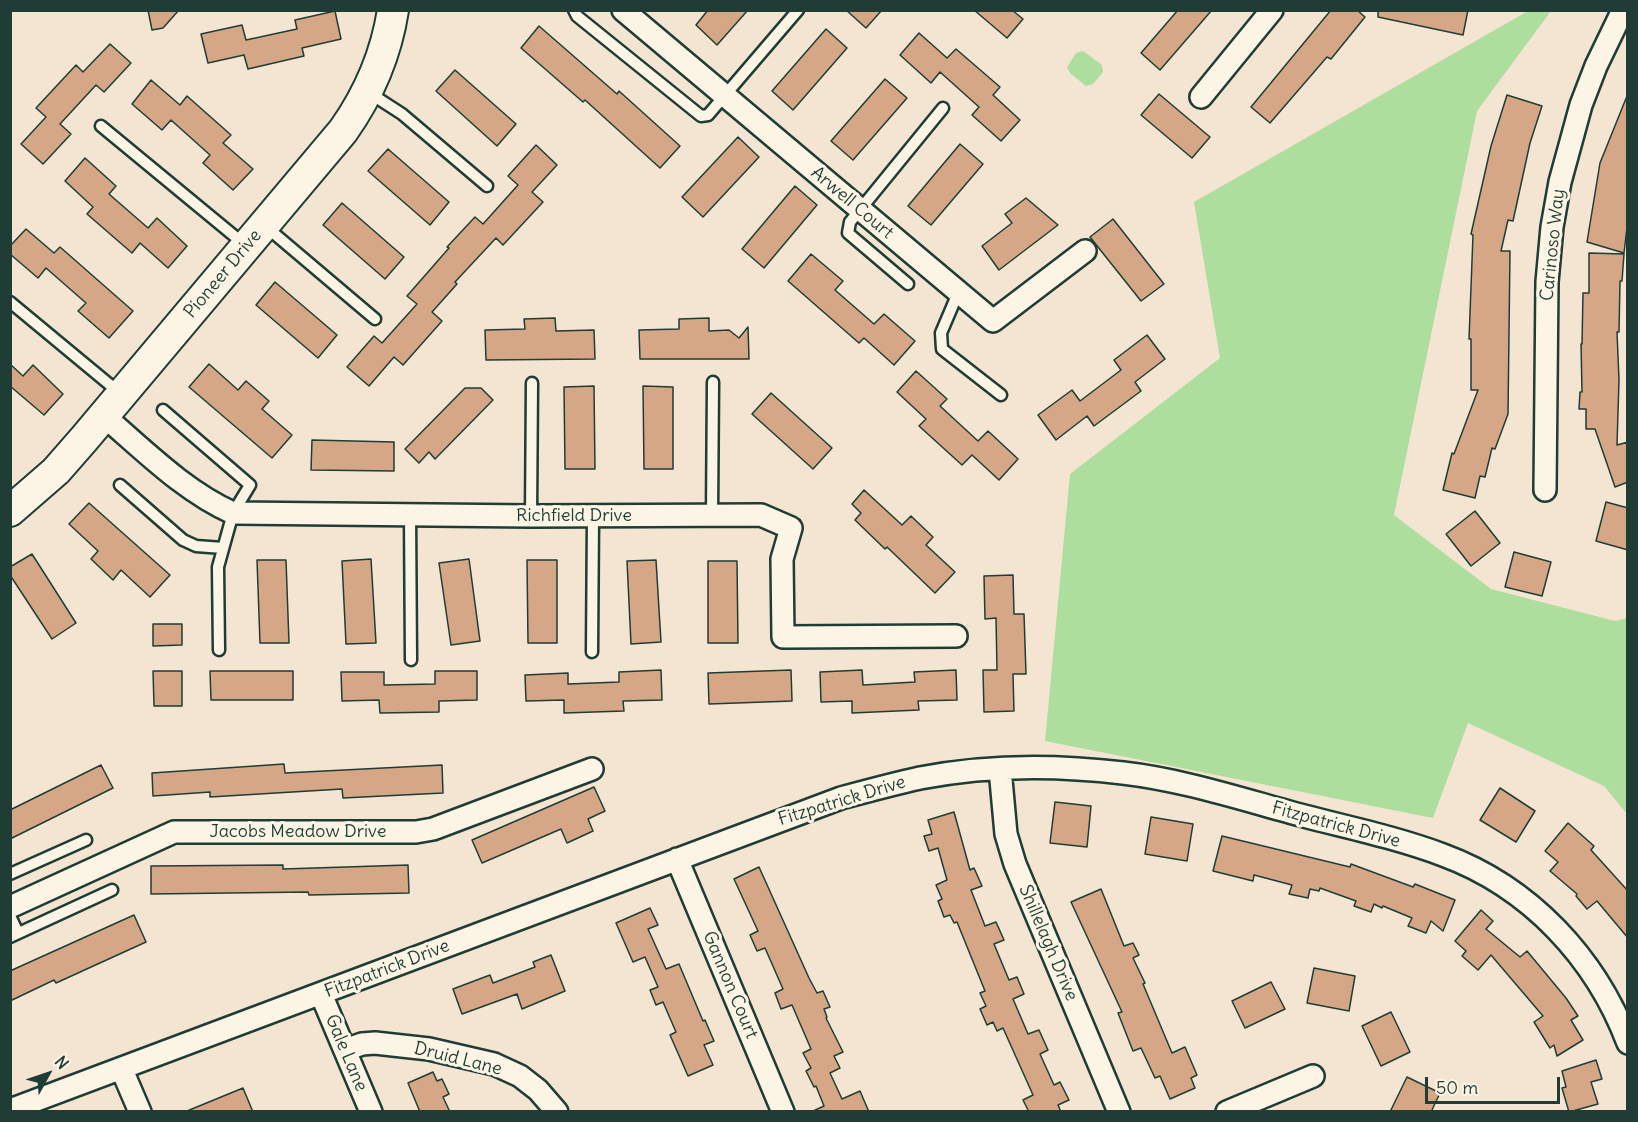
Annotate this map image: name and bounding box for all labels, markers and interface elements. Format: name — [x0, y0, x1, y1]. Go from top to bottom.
street label: Arwell Court — [806, 162, 898, 244]
street label: Carinoso Way — [1536, 188, 1570, 302]
street label: Pioneer Drive — [180, 225, 266, 323]
street label: Richfield Drive — [516, 505, 632, 527]
street label: Fitzpatrick Drive — [776, 771, 908, 831]
street label: Fitzpatrick Drive — [1269, 797, 1403, 853]
street label: Jacobs Meadow Drive — [210, 821, 386, 843]
street label: Shillelagh Drive — [1014, 882, 1082, 1004]
street label: Gannon Court — [698, 928, 762, 1042]
street label: Fitzpatrick Drive — [321, 935, 453, 1003]
street label: Gale Lane — [320, 1011, 372, 1095]
street label: Druid Lane — [412, 1038, 504, 1080]
north arrow — [18, 1044, 78, 1104]
text: N — [51, 1052, 73, 1073]
scale bar — [1428, 1065, 1563, 1103]
text: 50 m — [1436, 1076, 1478, 1099]

